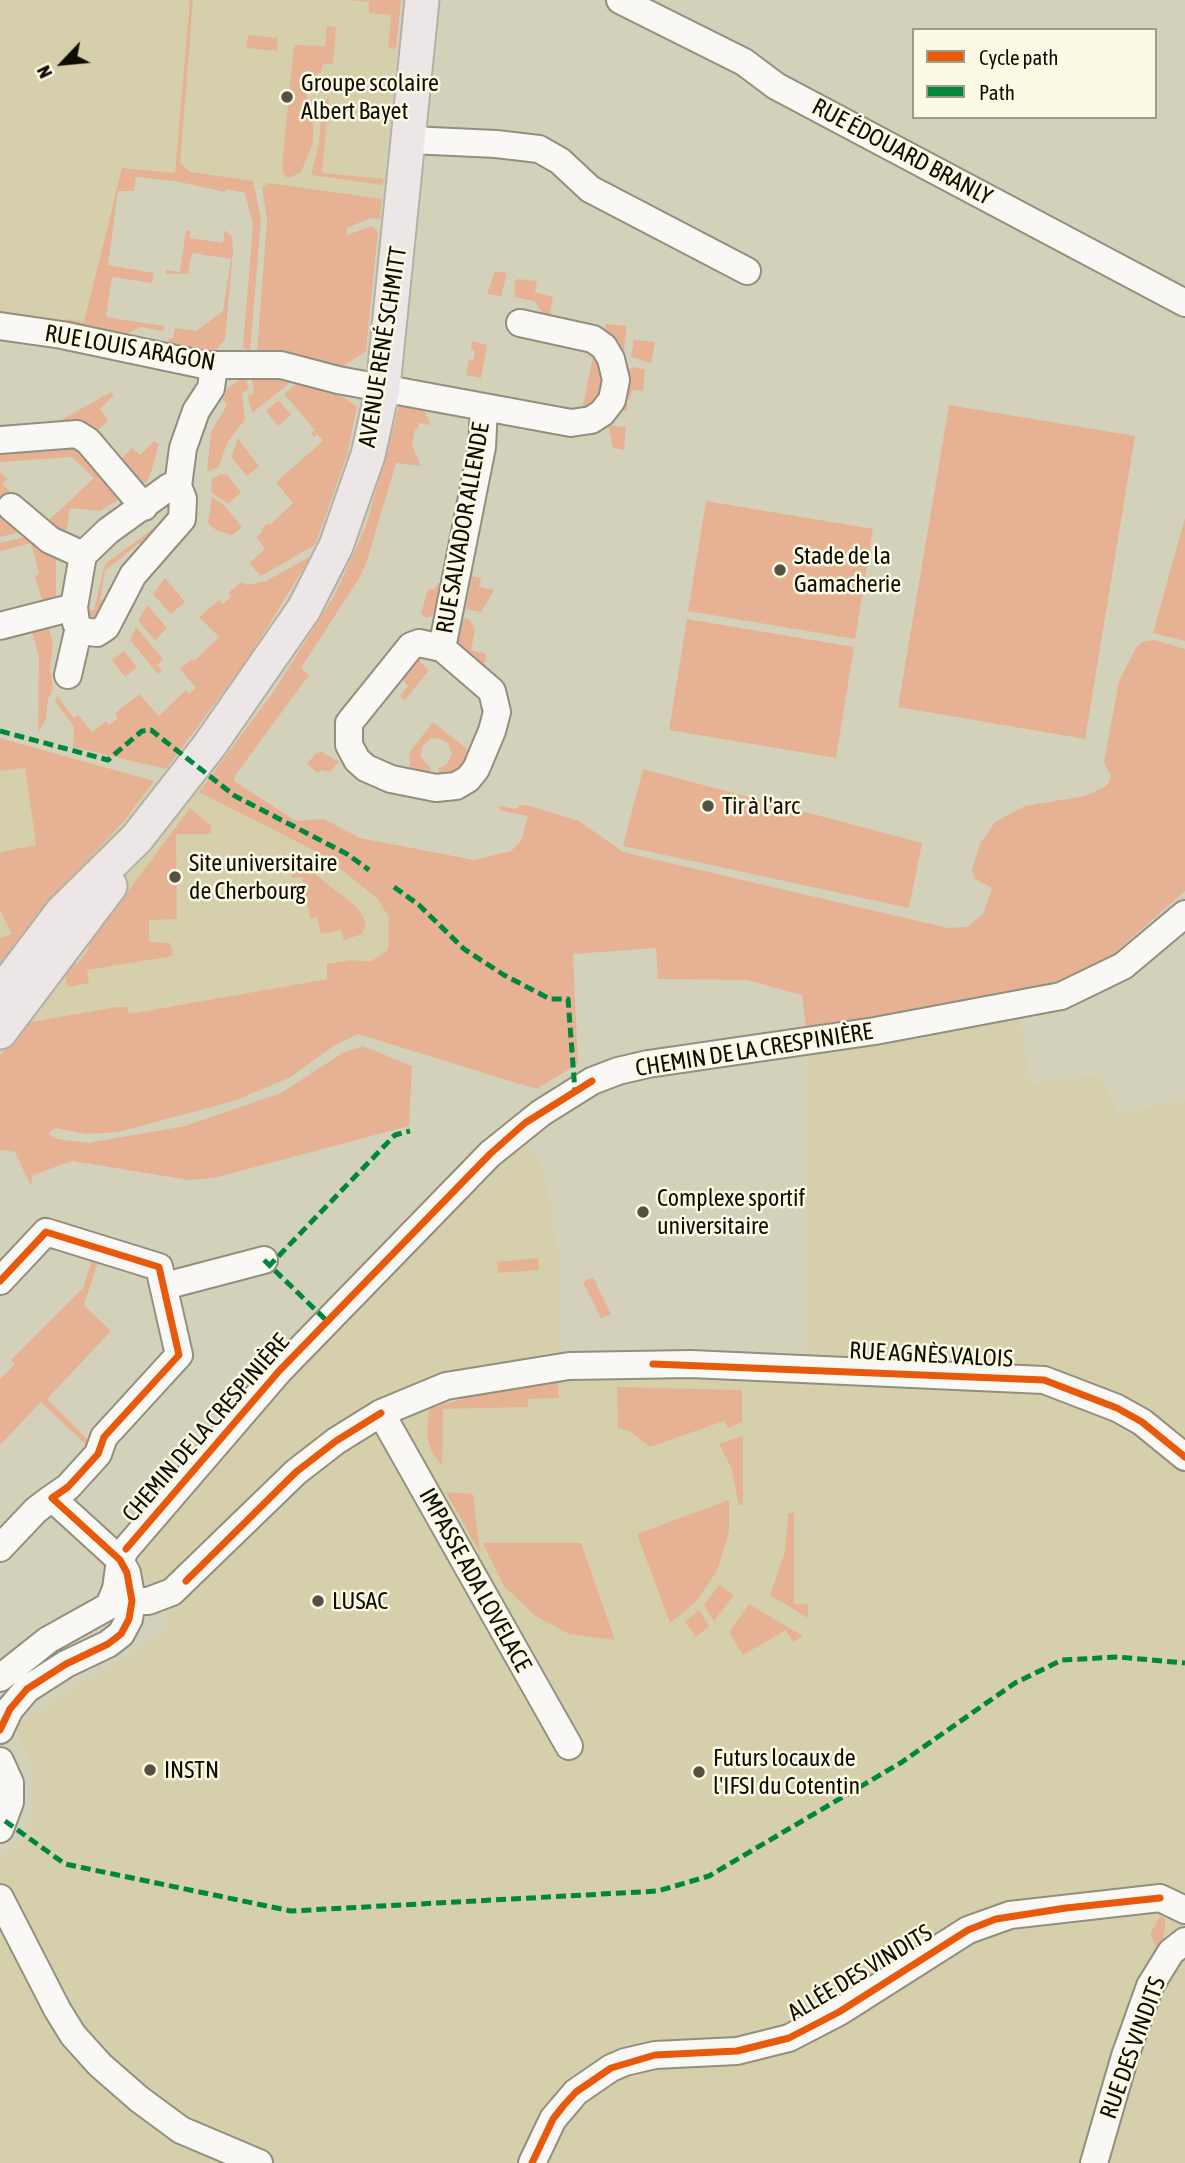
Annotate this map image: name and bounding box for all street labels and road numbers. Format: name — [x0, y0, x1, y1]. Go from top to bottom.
street label: RUE ÉDOUARD BRANLY — [807, 92, 997, 212]
street label: AVENUE RENÉ SCHMITT — [353, 244, 413, 450]
street label: RUE LOUIS ARAGON — [43, 319, 217, 377]
street label: RUE SALVADOR ALLENDE — [430, 420, 496, 636]
street label: CHEMIN DE LA CRESPINIÈRE — [633, 1017, 875, 1083]
street label: CHEMIN DE LA CRESPINIÈRE — [117, 1328, 295, 1528]
street label: RUE AGNÈS VALOIS — [848, 1336, 1014, 1374]
street label: IMPASSE ADA LOVELACE — [413, 1483, 537, 1677]
street label: ALLÉE DES VINDITS — [783, 1919, 937, 2027]
street label: RUE DES VINDITS — [1094, 1973, 1172, 2123]

